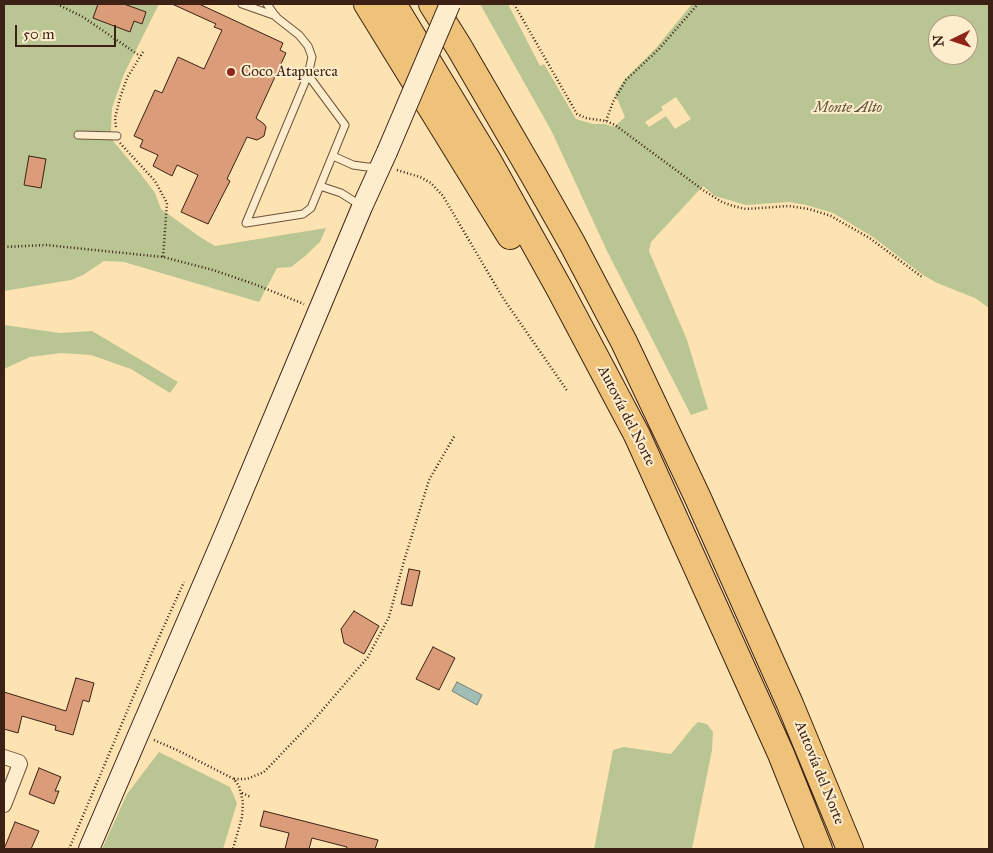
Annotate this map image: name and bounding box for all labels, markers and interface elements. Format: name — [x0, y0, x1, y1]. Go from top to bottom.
scale bar — [18, 15, 119, 47]
north arrow — [928, 15, 978, 65]
text: 50 m — [23, 25, 55, 43]
text: N — [930, 34, 947, 48]
place label: Coco Atapuerca — [241, 63, 338, 81]
marker: Coco Atapuerca — [225, 66, 237, 78]
park label: Monte Alto — [814, 99, 882, 117]
street label: Autovía del Norte — [593, 363, 659, 469]
street label: Autovía del Norte — [790, 719, 848, 827]

